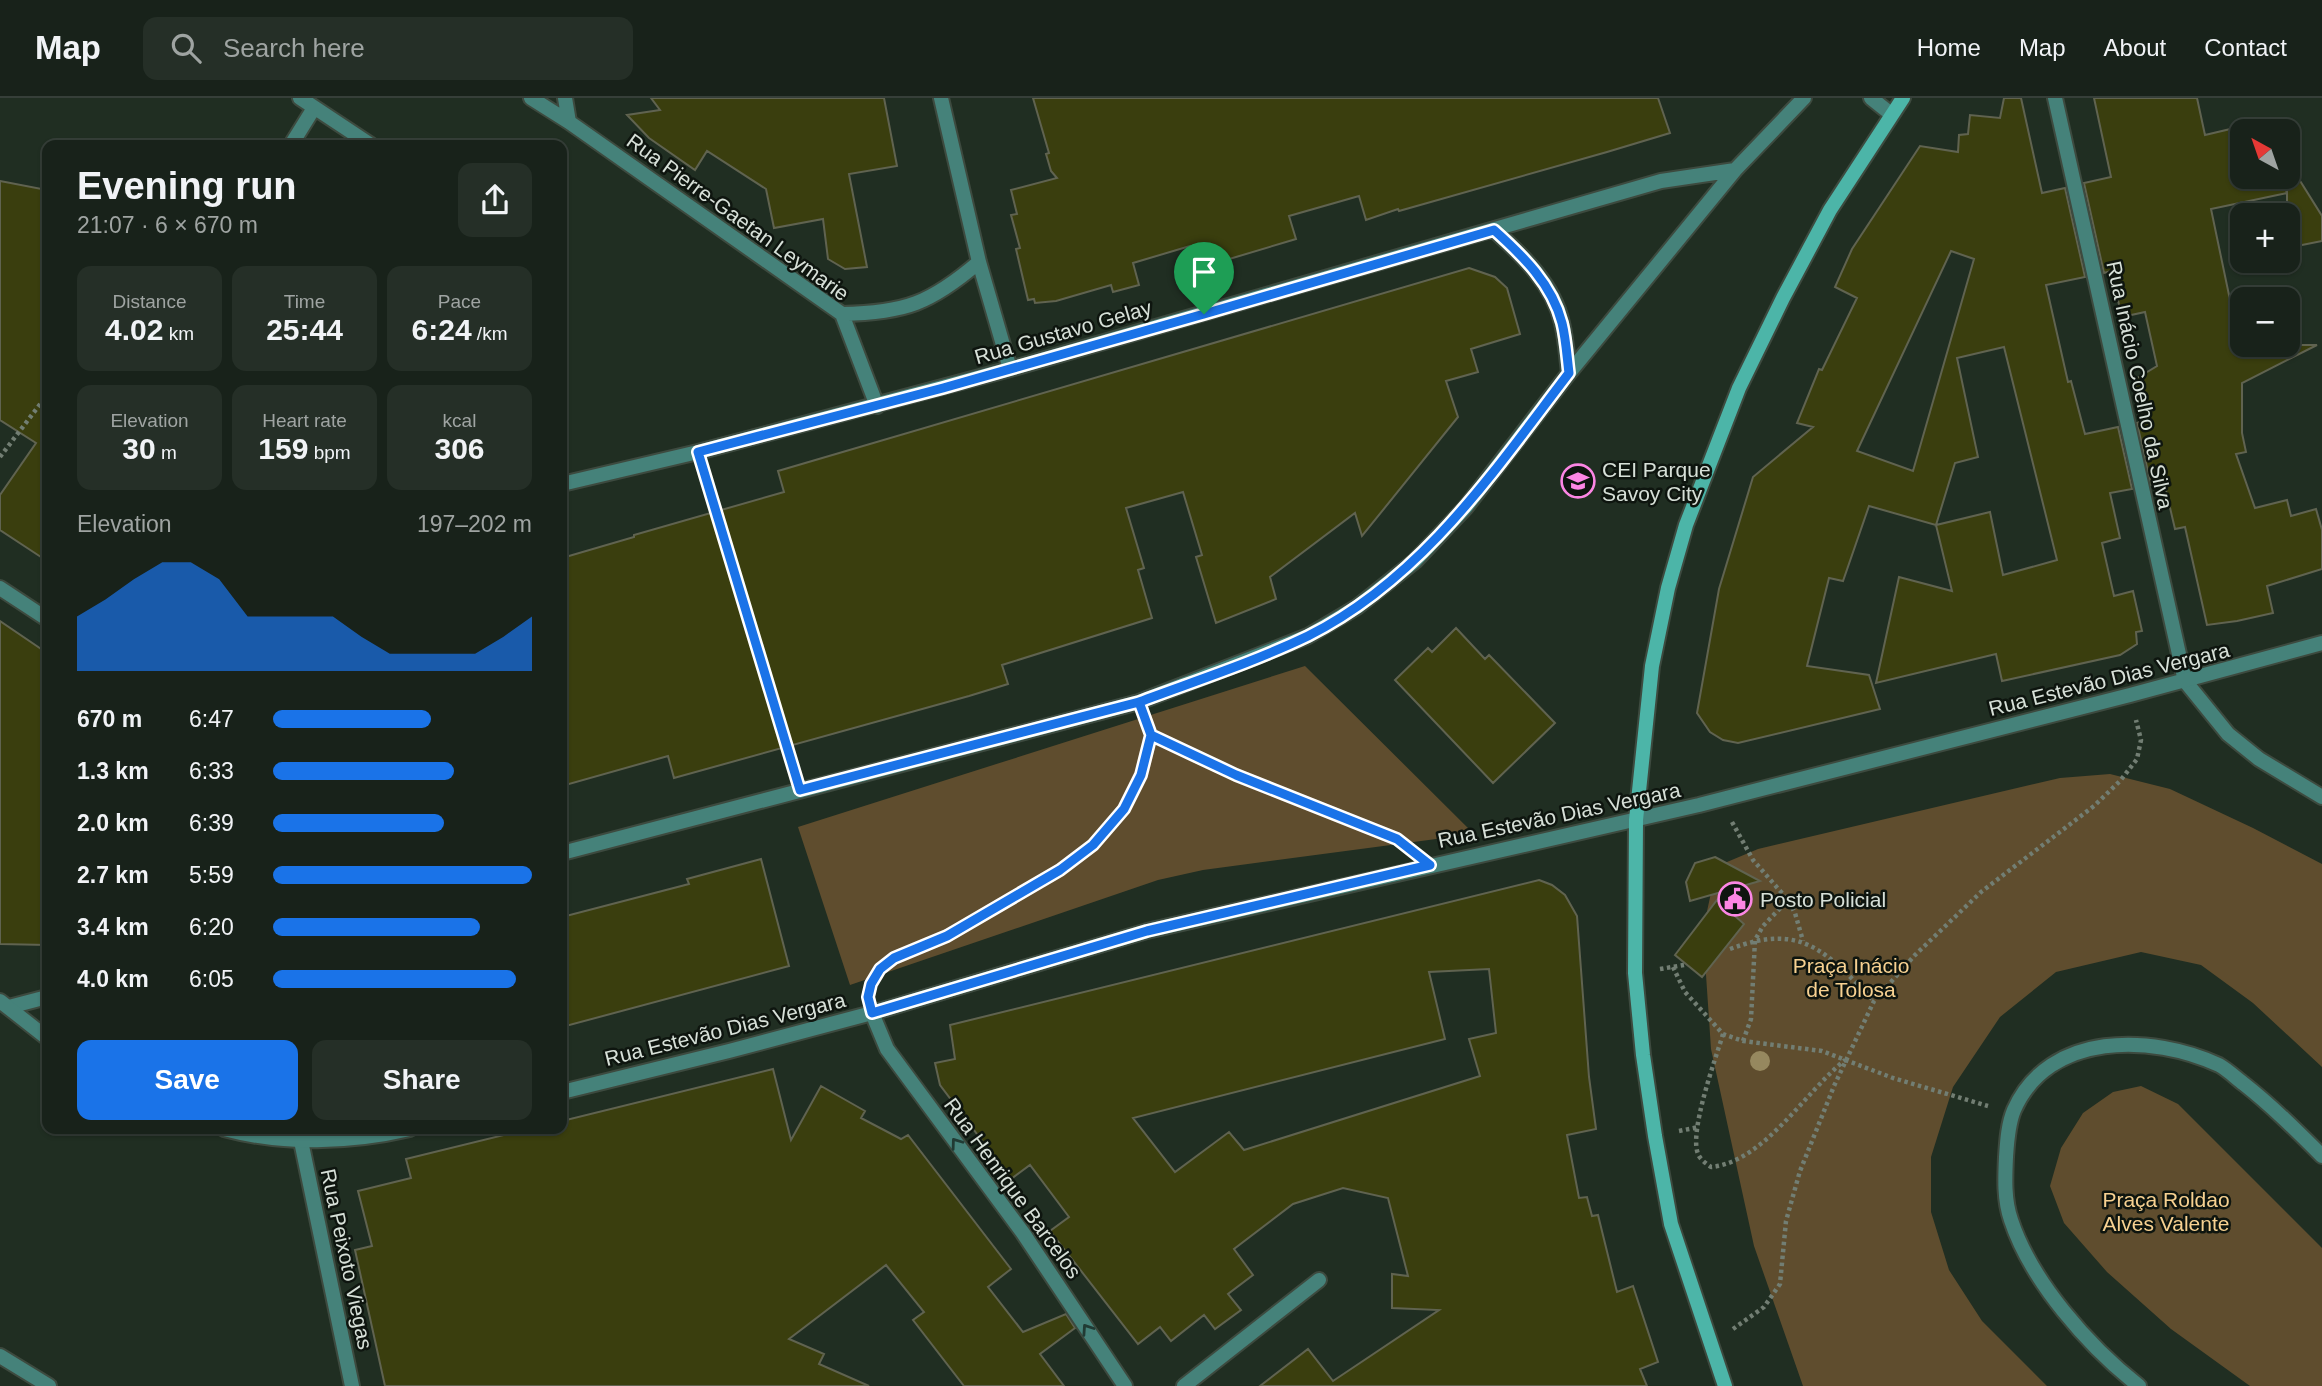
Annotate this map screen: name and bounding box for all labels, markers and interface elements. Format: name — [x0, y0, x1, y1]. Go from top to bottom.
search box — [143, 17, 633, 80]
text: Map — [35, 29, 101, 66]
icon: search — [167, 29, 205, 67]
text: Search here — [223, 33, 365, 63]
text: Home — [1917, 34, 1981, 61]
text: Map — [2019, 34, 2066, 61]
text: About — [2104, 34, 2166, 61]
text: Contact — [2204, 34, 2287, 61]
north arrow — [2230, 119, 2300, 189]
map controls — [2230, 119, 2300, 357]
street label: Rua Pierre-Gaetan Leymarie — [623, 129, 853, 305]
button: share — [458, 163, 532, 237]
text: Evening run — [77, 165, 297, 207]
button: + — [2230, 203, 2300, 273]
text: 21:07 · 6 × 670 m — [77, 212, 258, 238]
pin — [1174, 242, 1234, 314]
icon: arrive — [1185, 253, 1223, 291]
street label: Rua Inácio Coelho da Silva — [2102, 259, 2178, 512]
button: − — [2230, 287, 2300, 357]
text: Distance — [113, 291, 186, 312]
text: Time — [284, 291, 325, 312]
text: Pace — [438, 291, 481, 312]
street label: Rua Gustavo Gelay — [972, 296, 1155, 368]
text: 4.02 — [105, 313, 163, 346]
text: 25:44 — [266, 313, 343, 346]
text: 6:24 — [412, 313, 472, 346]
text: km — [163, 323, 194, 344]
text: /km — [472, 323, 507, 344]
text: Elevation — [110, 410, 189, 431]
text: Heart rate — [262, 410, 347, 431]
text: kcal — [443, 410, 476, 431]
text: 30 — [122, 432, 156, 465]
text: 159 — [258, 432, 308, 465]
text: 306 — [434, 432, 485, 465]
text: m — [156, 442, 177, 463]
text: bpm — [308, 442, 351, 463]
place label: CEI Parque Savoy City — [1602, 458, 1711, 505]
school or university icon: CEI Parque Savoy City — [1559, 462, 1597, 500]
text: Elevation — [77, 511, 172, 537]
text: 197–202 m — [417, 511, 532, 537]
street label: Rua Estevão Dias Vergara — [1986, 638, 2232, 720]
text: 670 m — [77, 706, 142, 732]
text: 6:47 — [189, 706, 234, 732]
text: 1.3 km — [77, 758, 149, 784]
text: 6:33 — [189, 758, 234, 784]
street label: Rua Estevão Dias Vergara — [1436, 778, 1683, 852]
text: 2.0 km — [77, 810, 149, 836]
text: 6:39 — [189, 810, 234, 836]
text: 2.7 km — [77, 862, 149, 888]
text: 5:59 — [189, 862, 234, 888]
public building icon: Posto Policial — [1716, 880, 1754, 918]
place label: Posto Policial — [1760, 888, 1886, 911]
text: 3.4 km — [77, 914, 149, 940]
text: 6:20 — [189, 914, 234, 940]
park label: Praça Inácio de Tolosa — [1793, 954, 1909, 1001]
text: 4.0 km — [77, 966, 149, 992]
text: 6:05 — [189, 966, 234, 992]
street label: Rua Estevão Dias Vergara — [602, 988, 848, 1070]
button: Save — [77, 1040, 298, 1120]
button: Share — [312, 1040, 532, 1120]
street label: Rua Henrique Barcelos — [940, 1093, 1086, 1283]
one-way arrow — [952, 1138, 965, 1151]
street label: Rua Peixoto Viegas — [317, 1167, 377, 1351]
park label: Praça Roldao Alves Valente — [2102, 1188, 2230, 1235]
one-way arrow — [1083, 1324, 1095, 1337]

